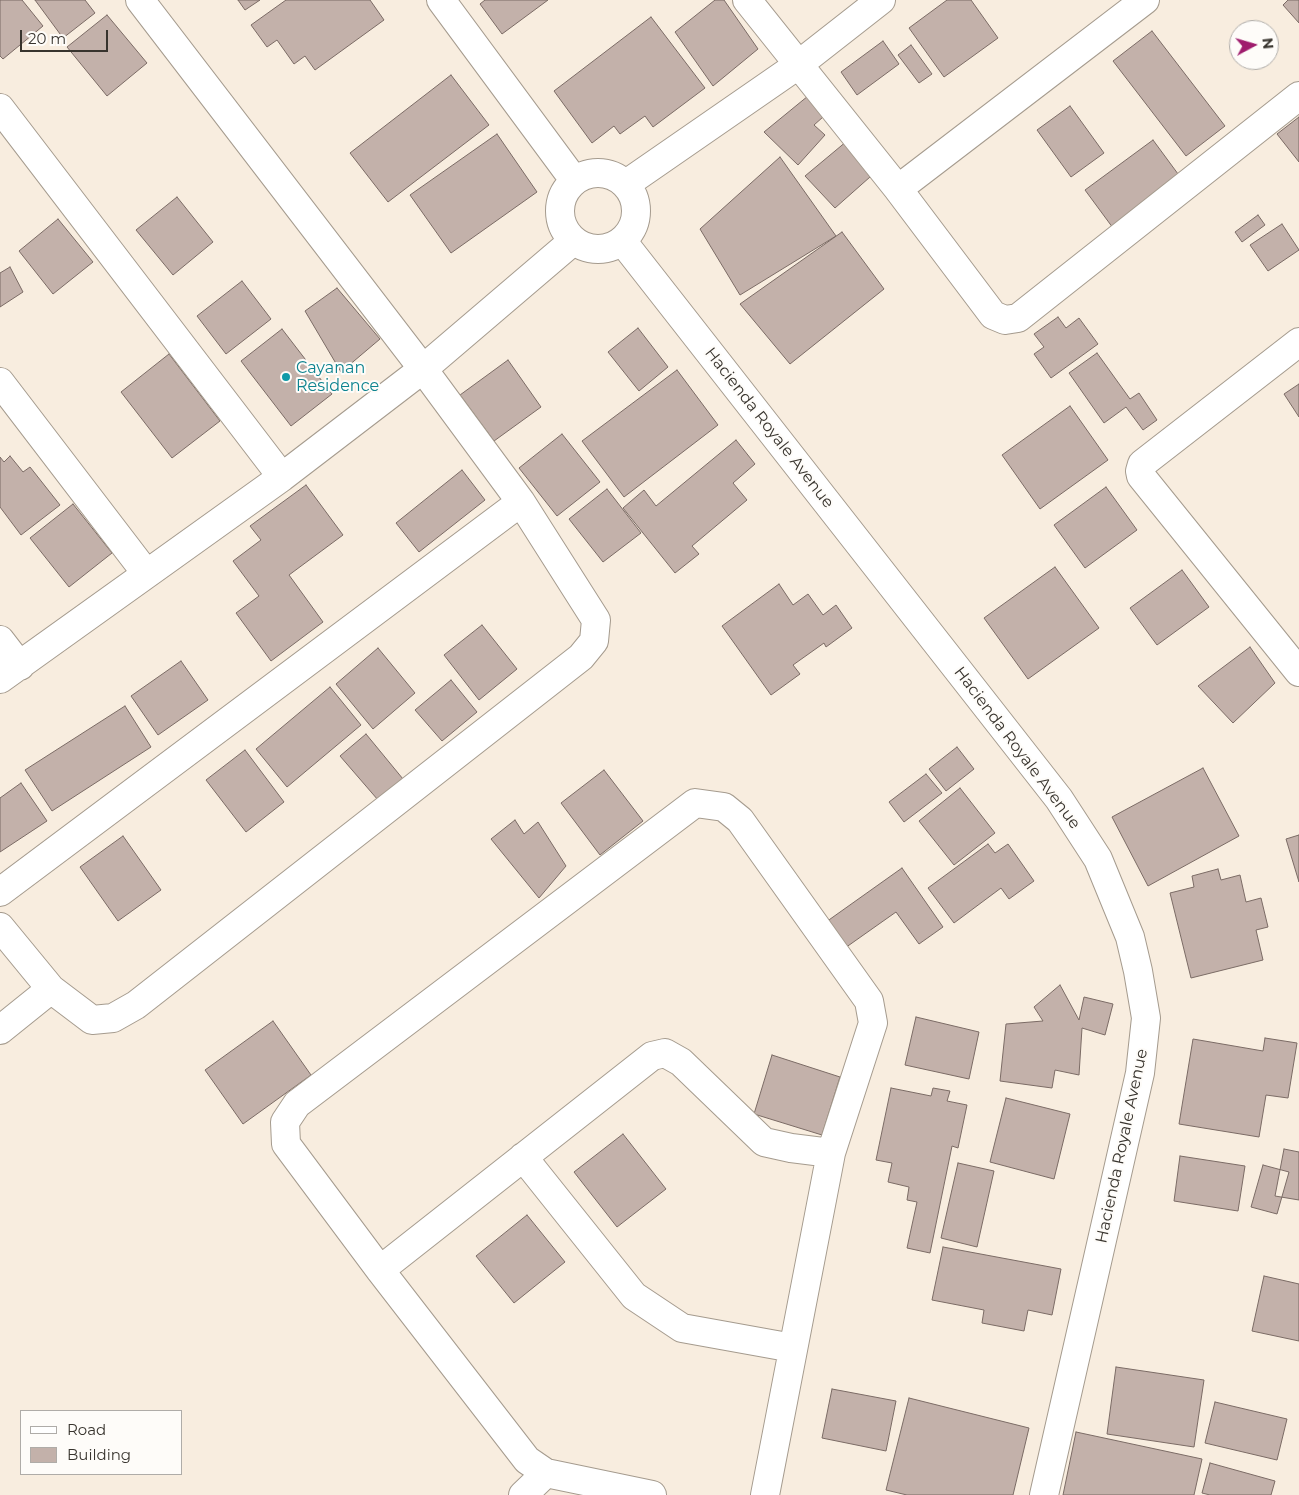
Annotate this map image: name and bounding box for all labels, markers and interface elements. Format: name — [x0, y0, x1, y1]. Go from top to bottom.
scale bar — [22, 20, 110, 52]
north arrow — [1229, 20, 1279, 70]
text: 20 m — [28, 29, 66, 48]
text: N — [1258, 37, 1277, 50]
street label: Hacienda Royale Avenue — [700, 344, 838, 512]
place label: Cayanan Residence — [296, 358, 379, 396]
marker: Cayanan Residence — [280, 371, 292, 383]
street label: Hacienda Royale Avenue — [950, 663, 1084, 833]
street label: Hacienda Royale Avenue — [1092, 1047, 1152, 1245]
legend — [20, 1410, 182, 1475]
text: Road — [67, 1420, 106, 1439]
text: Building — [67, 1445, 131, 1464]

